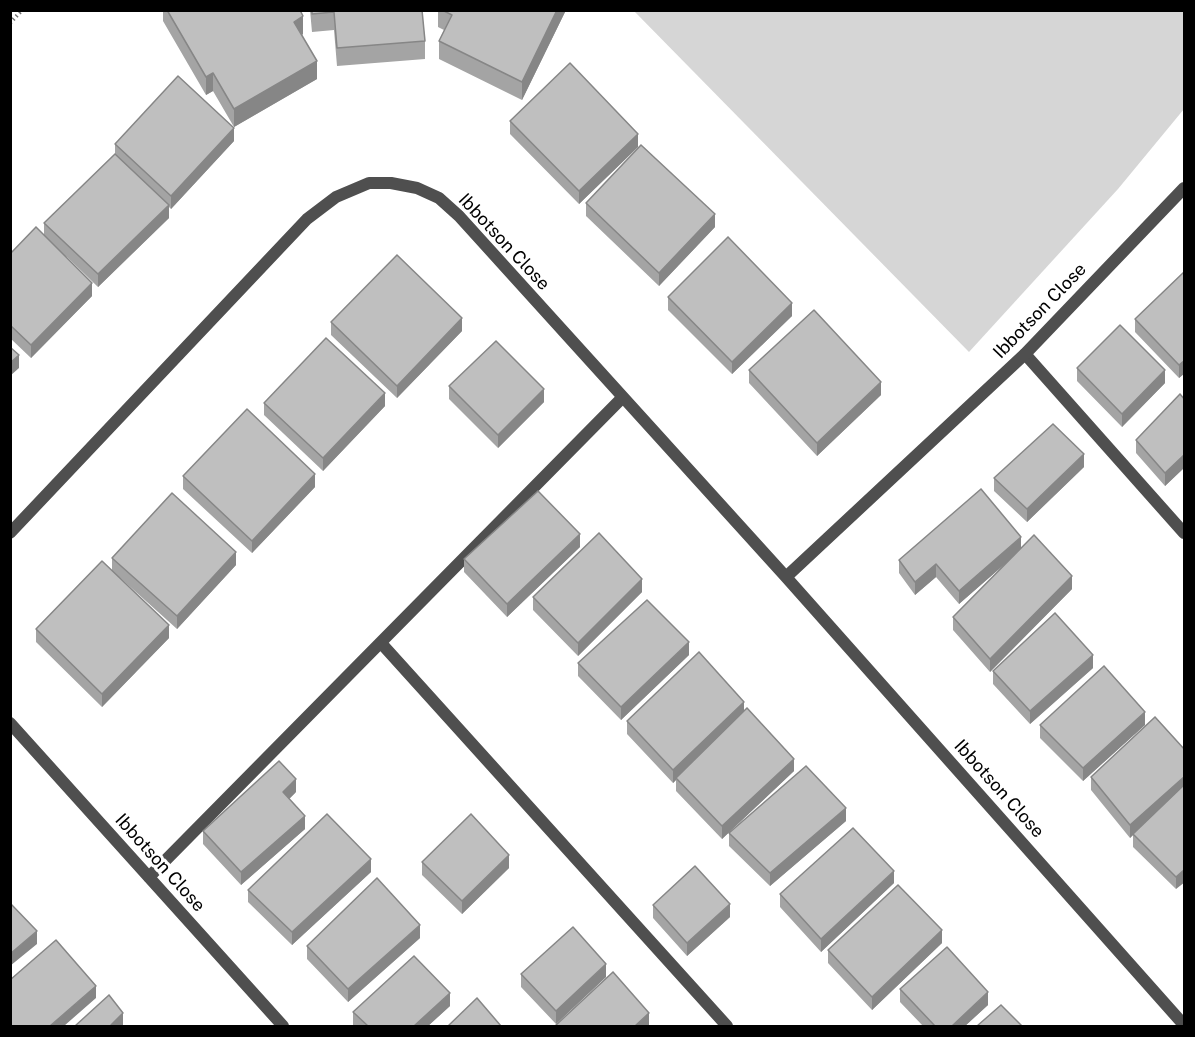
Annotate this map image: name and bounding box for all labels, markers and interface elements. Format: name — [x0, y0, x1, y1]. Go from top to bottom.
street label: Ibbotson Close — [454, 189, 554, 295]
street label: Ibbotson Close — [989, 259, 1091, 363]
street label: Ibbotson Close — [949, 736, 1049, 842]
street label: Ibbotson Close — [110, 810, 210, 916]

